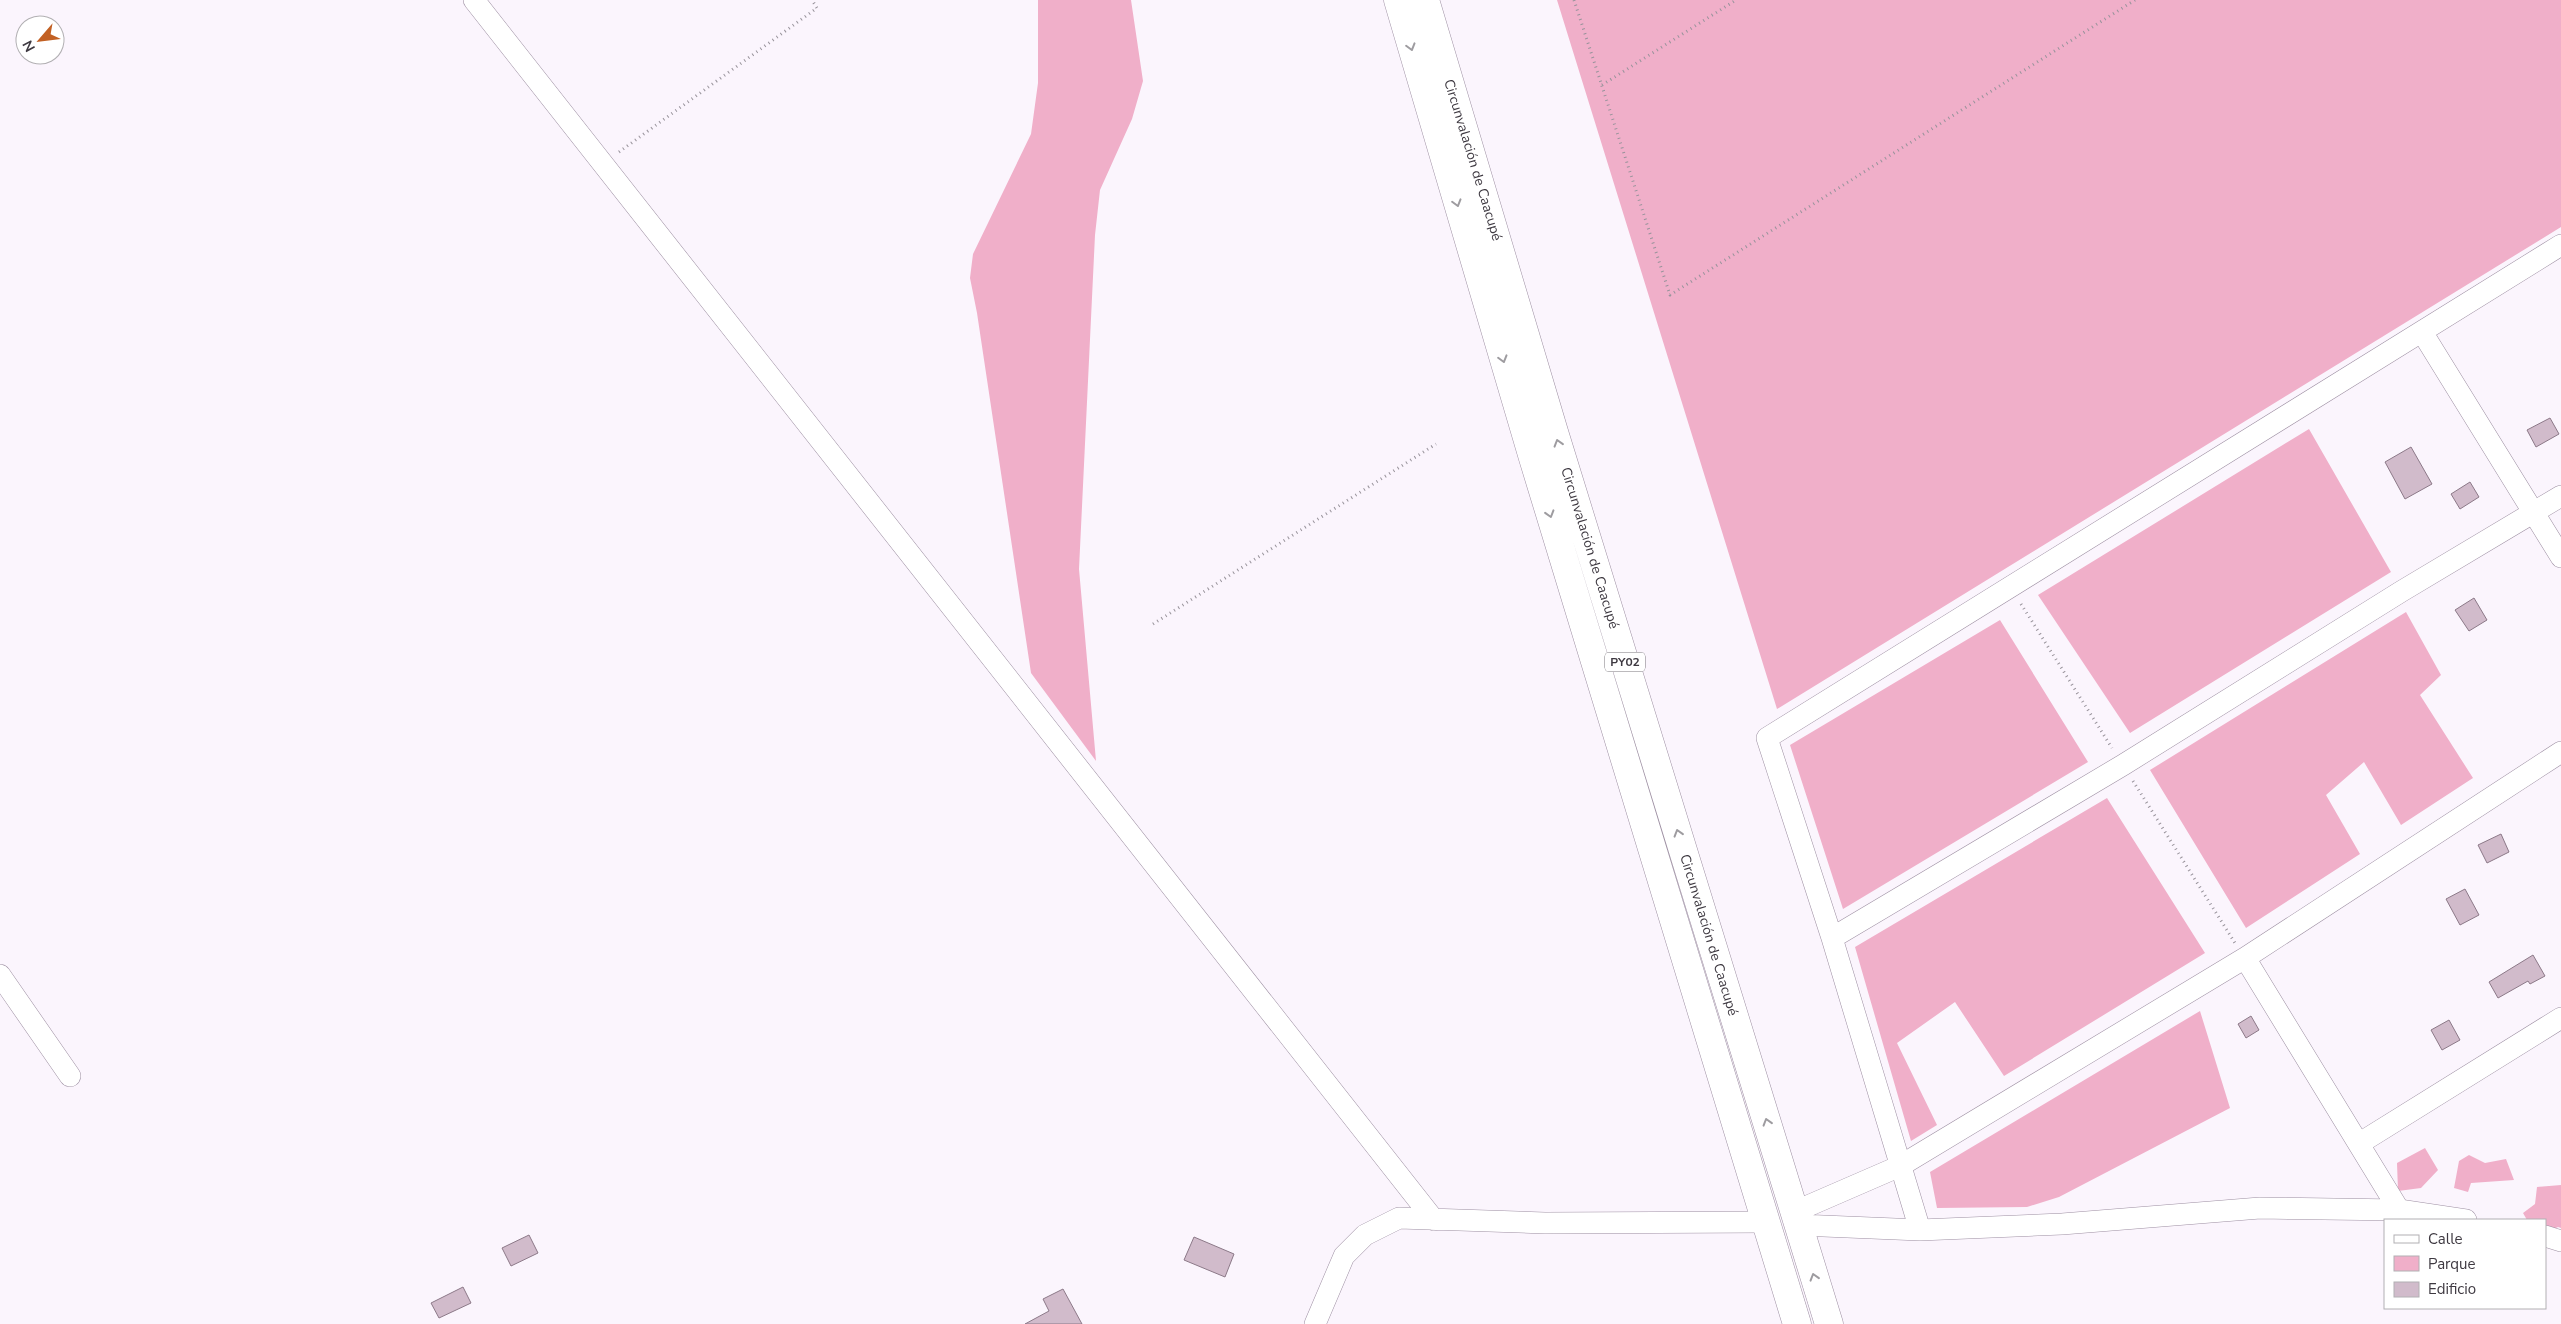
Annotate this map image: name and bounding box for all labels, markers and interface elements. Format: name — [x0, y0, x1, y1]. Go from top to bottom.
north arrow — [15, 15, 65, 65]
text: N — [18, 37, 40, 55]
one-way arrow — [1406, 42, 1416, 50]
street label: Circunvalación de Caacupé — [1439, 77, 1507, 243]
one-way arrow — [1452, 198, 1462, 206]
one-way arrow — [1498, 354, 1508, 362]
one-way arrow — [1553, 440, 1563, 448]
street label: Circunvalación de Caacupé — [1556, 465, 1624, 631]
one-way arrow — [1544, 510, 1554, 518]
road number: PY02 — [1605, 652, 1645, 672]
one-way arrow — [1673, 829, 1683, 838]
street label: Circunvalación de Caacupé — [1675, 852, 1743, 1018]
one-way arrow — [1762, 1118, 1772, 1127]
legend — [2384, 1219, 2546, 1309]
text: Calle — [2428, 1229, 2463, 1249]
text: Parque — [2428, 1254, 2476, 1274]
one-way arrow — [1810, 1274, 1820, 1282]
text: Edificio — [2428, 1279, 2476, 1299]

